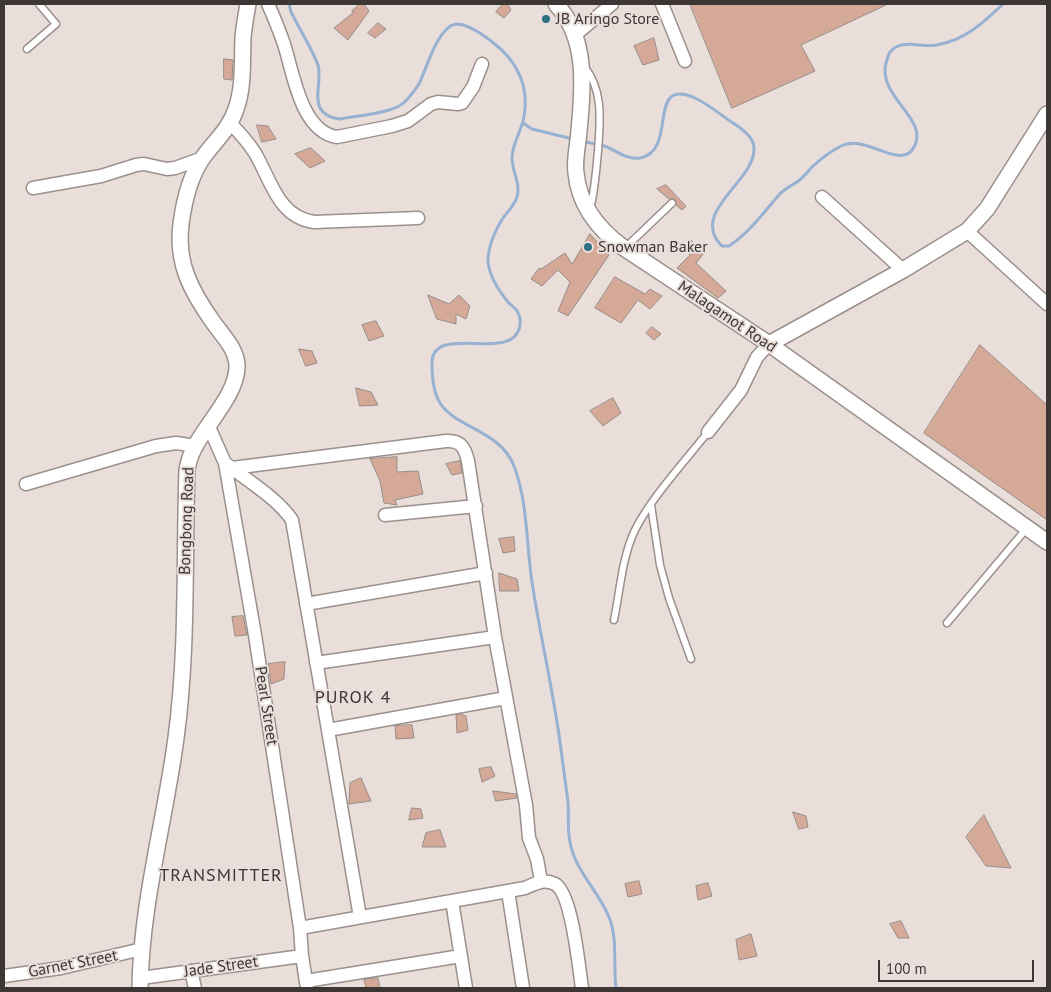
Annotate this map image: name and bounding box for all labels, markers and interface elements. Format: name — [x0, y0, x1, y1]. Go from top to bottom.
place label: JB Aringo Store — [556, 9, 659, 29]
marker: JB Aringo Store — [540, 13, 552, 25]
place label: Snowman Baker — [598, 237, 708, 257]
marker: Snowman Baker — [582, 241, 594, 253]
street label: Malagamot Road — [674, 277, 780, 357]
street label: Bongbong Road — [176, 467, 198, 575]
street label: Pearl Street — [250, 665, 282, 747]
district label: PUROK 4 — [314, 687, 392, 709]
district label: TRANSMITTER — [158, 865, 284, 887]
street label: Garnet Street — [27, 946, 119, 982]
scale bar — [881, 950, 1037, 982]
street label: Jade Street — [183, 952, 259, 982]
text: 100 m — [886, 959, 927, 978]

